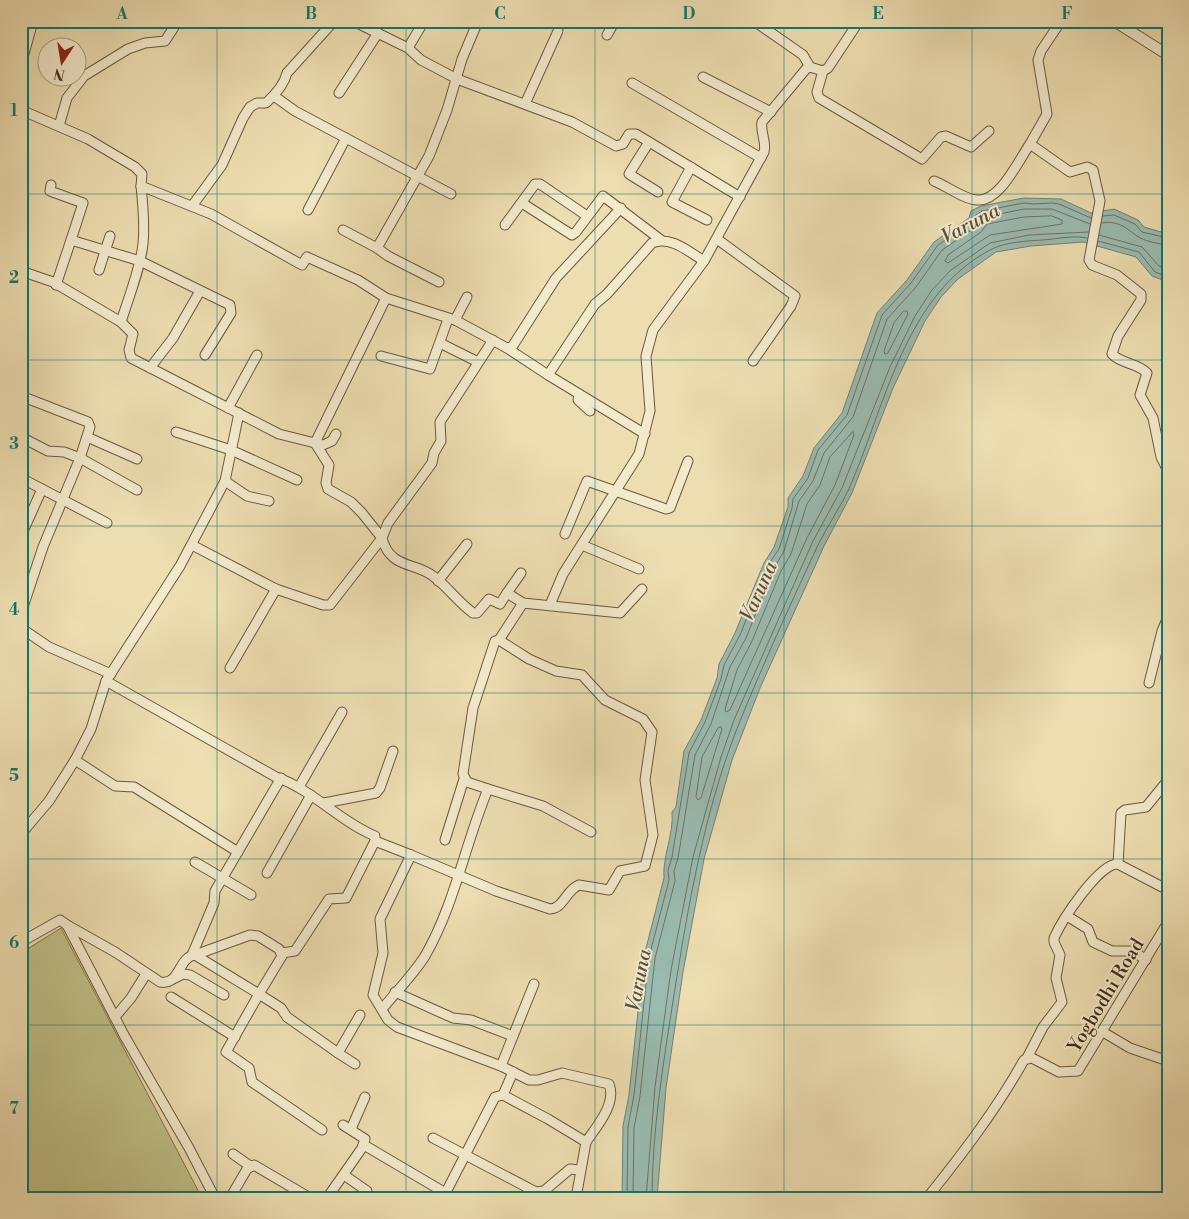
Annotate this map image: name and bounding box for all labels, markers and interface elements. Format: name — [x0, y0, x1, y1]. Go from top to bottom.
text: A — [115, 4, 128, 24]
text: B — [305, 4, 317, 24]
text: C — [494, 4, 506, 24]
text: D — [683, 4, 696, 24]
text: E — [872, 4, 884, 24]
text: F — [1061, 4, 1073, 24]
north arrow — [38, 38, 88, 88]
text: N — [52, 64, 67, 84]
text: 1 — [10, 101, 18, 121]
water label: Varuna — [937, 198, 1005, 250]
text: 2 — [9, 268, 19, 288]
text: 3 — [9, 434, 19, 454]
water label: Varuna — [735, 557, 784, 625]
text: 4 — [9, 600, 20, 620]
text: 5 — [9, 766, 19, 786]
text: 6 — [9, 933, 19, 953]
street label: Yogbodhi Road — [1062, 934, 1150, 1058]
water label: Varuna — [621, 946, 658, 1014]
text: 7 — [9, 1099, 19, 1119]

